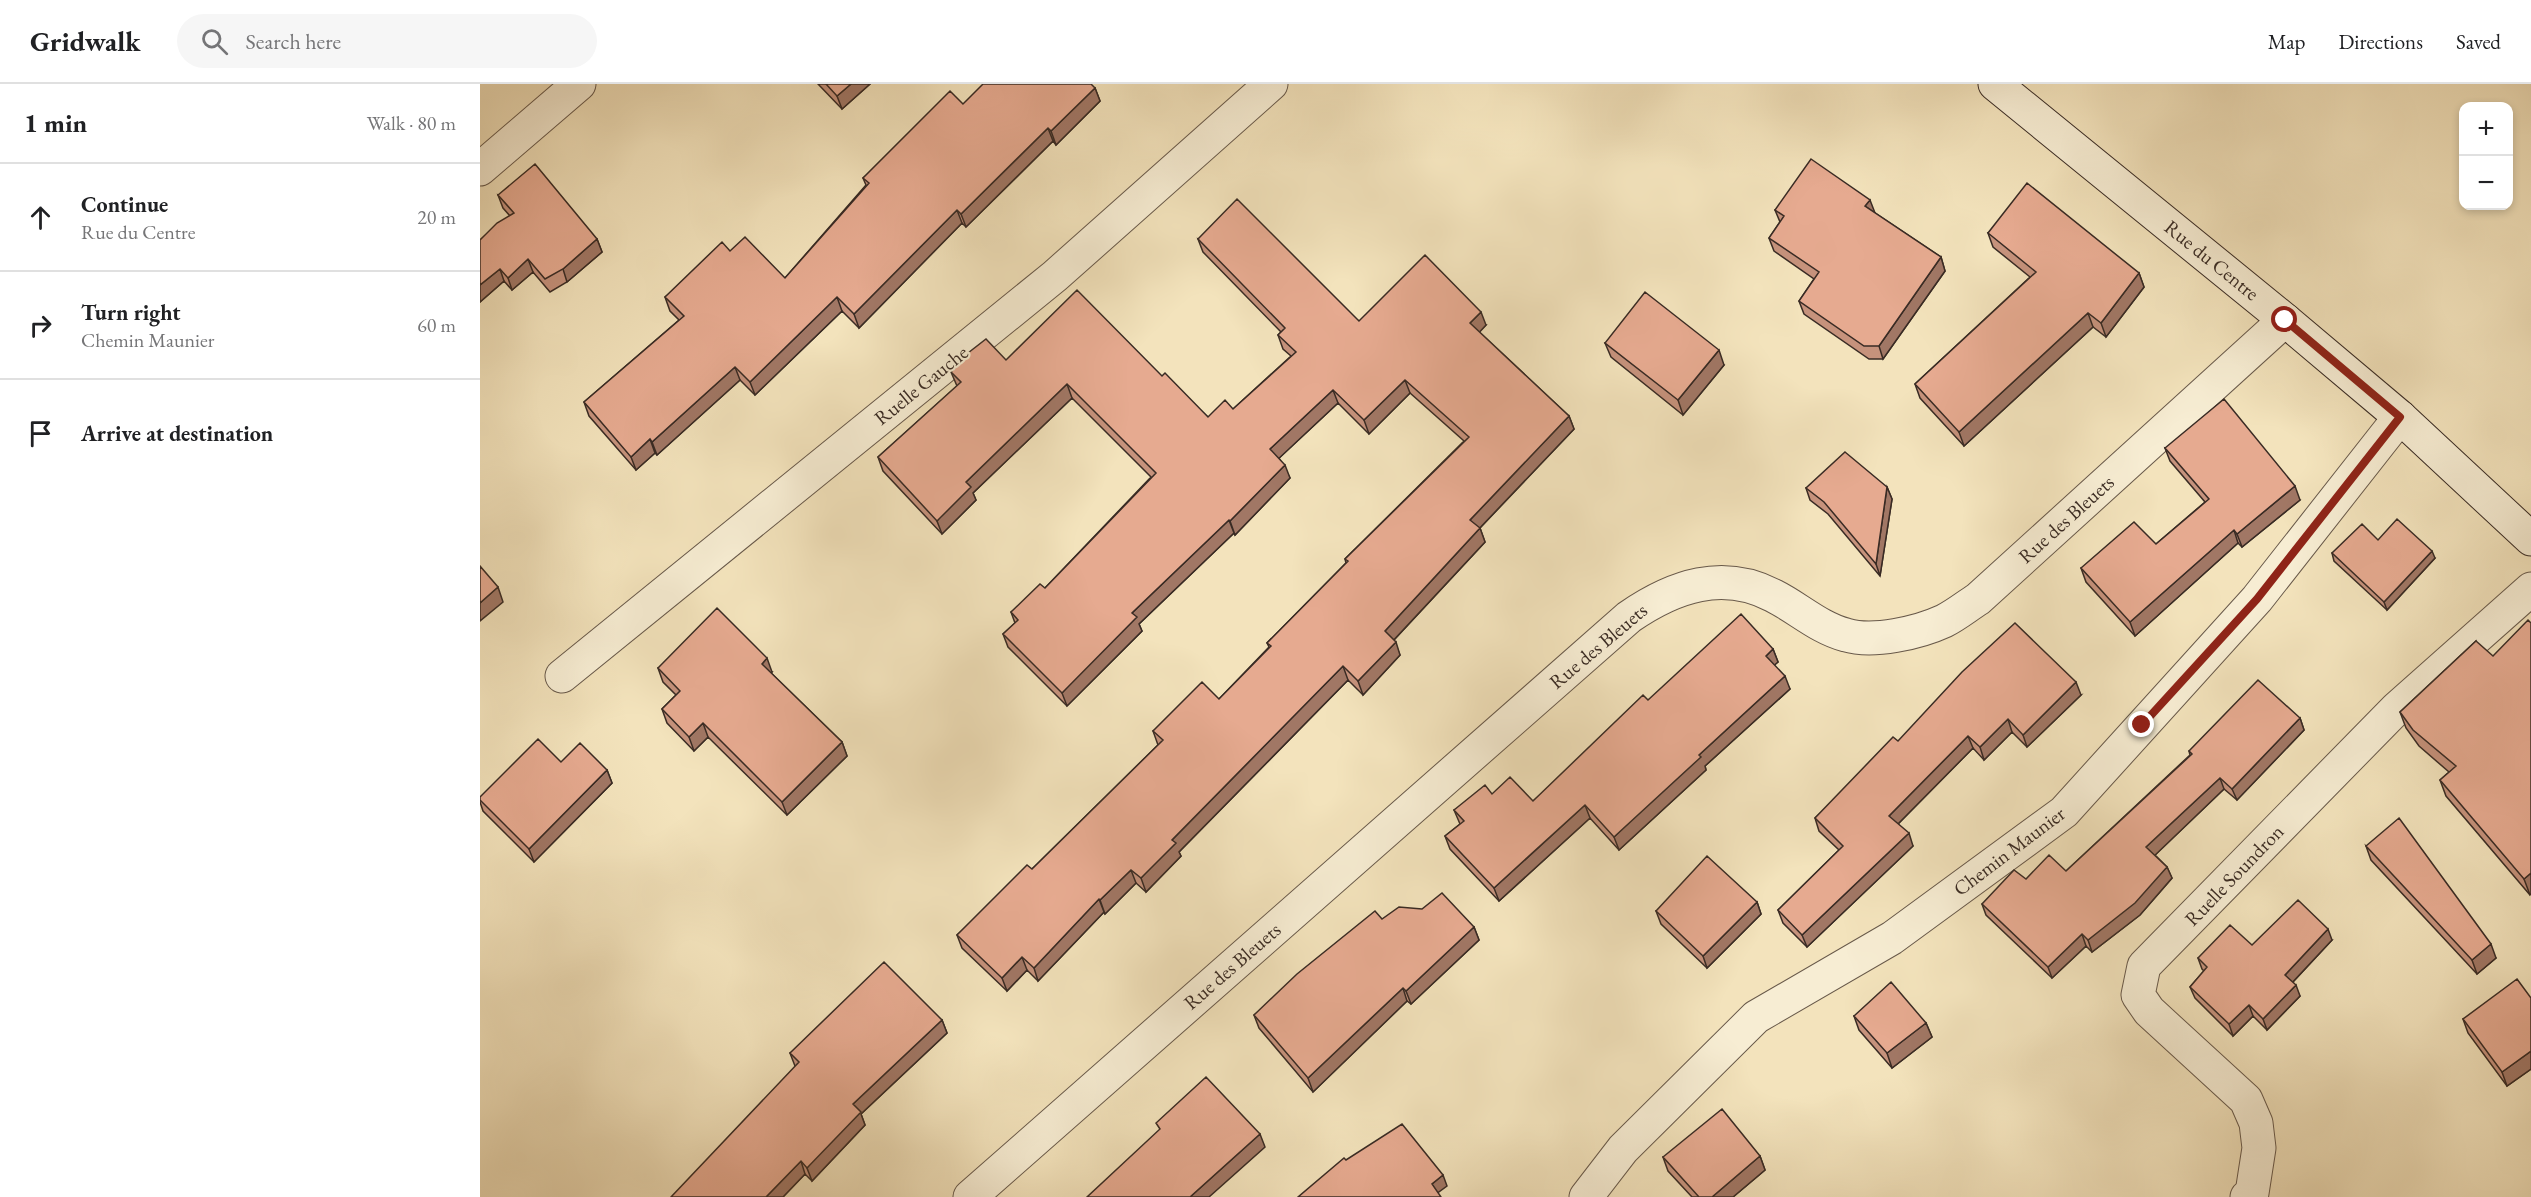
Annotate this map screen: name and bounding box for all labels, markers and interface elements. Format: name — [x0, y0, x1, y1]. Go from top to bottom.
search box — [177, 14, 597, 68]
text: Gridwalk — [30, 23, 141, 59]
icon: search — [198, 25, 231, 58]
text: Search here — [246, 27, 341, 56]
text: Map — [2268, 28, 2305, 55]
text: Directions — [2338, 28, 2423, 55]
text: Saved — [2456, 28, 2501, 55]
map controls — [2459, 102, 2513, 210]
button: + — [2459, 102, 2513, 156]
text: 1 min — [24, 106, 87, 140]
text: Walk · 80 m — [367, 110, 456, 136]
button: − — [2459, 156, 2513, 210]
text: Continue — [81, 190, 168, 219]
icon: ahead — [24, 201, 57, 234]
text: 20 m — [417, 204, 456, 230]
street label: Rue du Centre — [2159, 214, 2265, 306]
text: Rue du Centre — [81, 219, 196, 245]
text: Turn right — [81, 298, 180, 327]
route start — [2271, 306, 2297, 332]
icon: right — [24, 309, 57, 342]
text: 60 m — [417, 312, 456, 338]
text: Chemin Maunier — [81, 327, 214, 353]
street label: Ruelle Gauche — [869, 339, 973, 431]
icon: arrive — [24, 417, 57, 450]
text: Arrive at destination — [81, 419, 273, 448]
street label: Rue des Bleuets — [2013, 469, 2119, 569]
street label: Rue des Bleuets — [1544, 597, 1652, 695]
route end — [2128, 711, 2154, 737]
street label: Chemin Maunier — [1948, 800, 2070, 902]
street label: Ruelle Soundron — [2179, 818, 2289, 931]
street label: Rue des Bleuets — [1178, 917, 1286, 1015]

